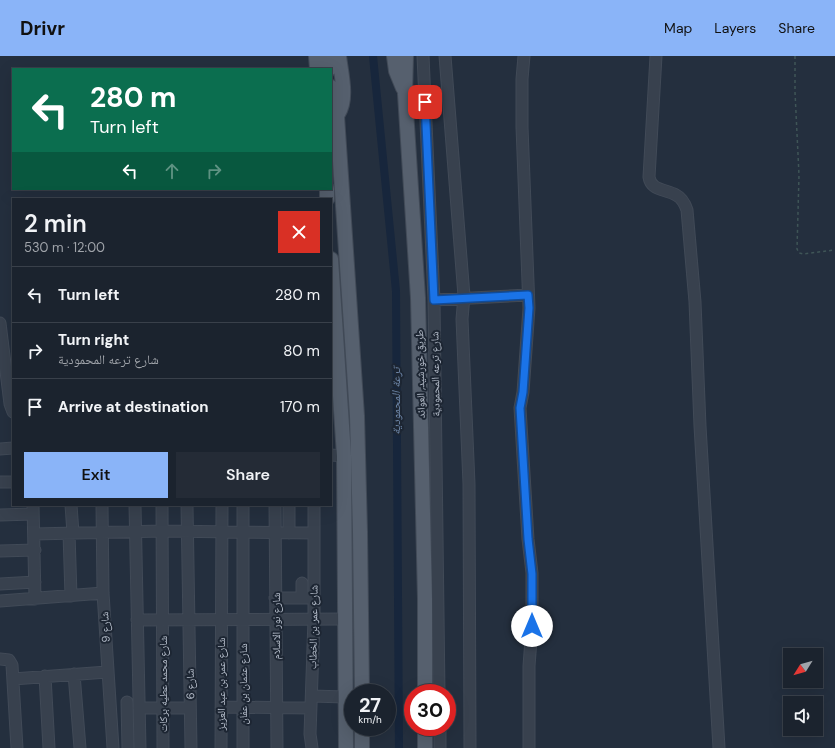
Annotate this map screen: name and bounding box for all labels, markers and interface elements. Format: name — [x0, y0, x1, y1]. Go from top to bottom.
text: Drivr — [20, 16, 65, 41]
text: Map — [664, 19, 692, 37]
text: Layers — [714, 19, 756, 37]
text: Share — [778, 19, 815, 37]
text: 280 m — [90, 79, 176, 116]
icon: left — [24, 84, 76, 136]
pin — [408, 85, 442, 119]
icon: arrive — [414, 91, 436, 113]
text: Turn left — [90, 115, 159, 139]
icon: left — [119, 160, 141, 182]
icon: ahead — [161, 160, 183, 182]
icon: right — [203, 160, 225, 182]
text: 2 min — [24, 208, 87, 239]
button: close — [278, 211, 320, 253]
text: 530 m · 12:00 — [24, 239, 105, 256]
icon: left — [24, 284, 46, 306]
text: Turn left — [58, 285, 119, 305]
text: 280 m — [275, 285, 320, 305]
text: Turn right — [58, 330, 129, 350]
street label: طريق خورشيد, العوائد — [412, 330, 428, 418]
street label: شارع ترعه المحمودية — [427, 331, 443, 417]
icon: right — [24, 340, 46, 362]
text: 80 m — [283, 341, 320, 361]
text: شارع ترعه المحمودية — [58, 351, 159, 368]
water label: ترعة المحمودية — [388, 365, 404, 435]
icon: arrive — [24, 396, 46, 418]
text: Arrive at destination — [58, 397, 209, 417]
text: 170 m — [280, 397, 320, 417]
button: Exit — [24, 452, 168, 498]
button: Share — [176, 452, 320, 498]
street label: شارع عمر بن الخطاب — [305, 585, 321, 669]
street label: شارع نور الاسلام — [269, 593, 283, 659]
position arrow — [511, 605, 553, 647]
street label: شارع 9 — [97, 611, 113, 643]
street label: شارع محمد عطيه بركات — [156, 636, 170, 732]
street label: شارع عمر بن عبد العزيز — [214, 638, 228, 731]
street label: شارع عثمان بن عفان — [236, 643, 250, 725]
north arrow — [783, 648, 823, 688]
map controls — [783, 648, 823, 736]
street label: شارع 6 — [183, 668, 197, 700]
speed limit sign: 30 — [404, 684, 456, 736]
text: 27 — [359, 692, 381, 718]
button: sound — [783, 696, 823, 736]
text: km/h — [358, 713, 382, 726]

